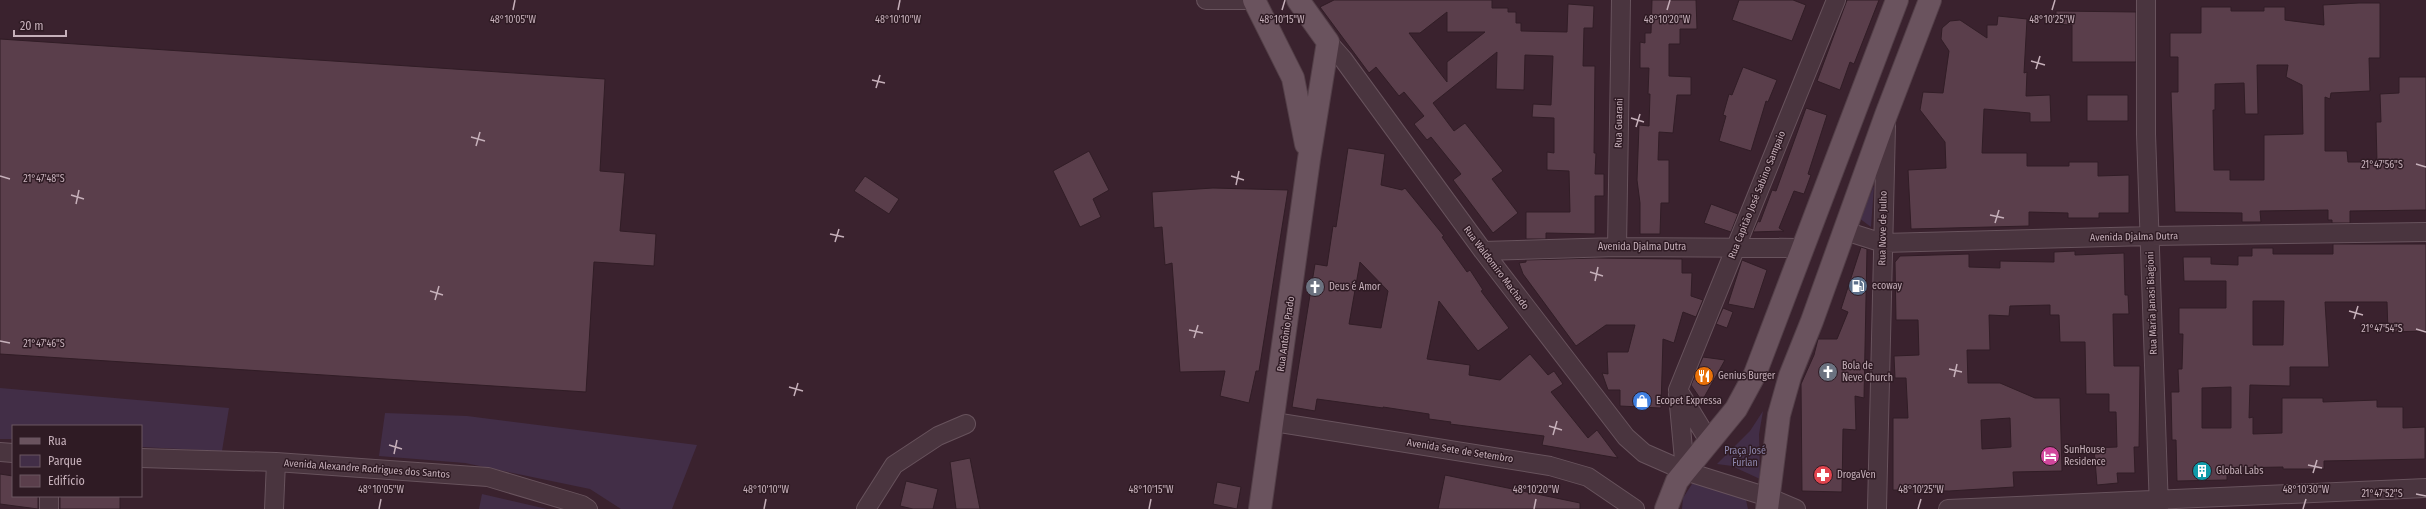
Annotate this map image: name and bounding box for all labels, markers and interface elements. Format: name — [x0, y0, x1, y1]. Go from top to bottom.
scale bar — [14, 12, 66, 38]
text: 48°10'05"W — [490, 14, 537, 26]
text: 48°10'10"W — [875, 14, 921, 26]
text: 48°10'15"W — [1259, 14, 1305, 26]
text: 48°10'20"W — [1644, 14, 1691, 26]
text: 48°10'25"W — [2029, 14, 2075, 26]
text: 20 m — [20, 19, 44, 33]
street label: Rua Guarani — [1613, 98, 1625, 148]
street label: Rua Capitão José Sabino Sampaio — [1726, 129, 1788, 261]
text: 21°47'56"S — [2361, 159, 2403, 171]
text: 21°47'48"S — [23, 173, 65, 185]
street label: Rua Nove de Julho — [1876, 191, 1890, 265]
street label: Rua Waldomiro Machado — [1461, 224, 1531, 312]
street label: Avenida Djalma Dutra — [2090, 230, 2178, 244]
street label: Avenida Djalma Dutra — [1598, 241, 1686, 253]
street label: Rua Maria Janasi Biagioni — [2144, 251, 2160, 355]
fuel station icon: ecoway — [1847, 275, 1869, 297]
church icon: Deus é Amor — [1304, 276, 1326, 298]
place label: ecoway — [1872, 280, 1902, 292]
place label: Deus é Amor — [1329, 281, 1381, 293]
street label: Rua Antônio Prado — [1275, 296, 1297, 372]
text: 21°47'54"S — [2361, 323, 2403, 335]
text: 21°47'46"S — [23, 338, 65, 350]
place label: Bola de Neve Church — [1842, 360, 1893, 384]
church icon: Bola de Neve Church — [1817, 361, 1839, 383]
restaurant icon: Genius Burger — [1693, 365, 1715, 387]
place label: Genius Burger — [1718, 370, 1776, 382]
shop icon: Ecopet Expressa — [1631, 390, 1653, 412]
place label: Ecopet Expressa — [1656, 395, 1722, 407]
legend — [12, 425, 142, 497]
text: Rua — [48, 434, 67, 448]
street label: Avenida Sete de Setembro — [1406, 437, 1514, 465]
place label: SunHouse Residence — [2064, 444, 2106, 468]
park label: Praça José Furlan — [1724, 445, 1766, 469]
hotel icon: SunHouse Residence — [2039, 445, 2061, 467]
text: Parque — [48, 454, 82, 468]
street label: Avenida Alexandre Rodrigues dos Santos — [284, 457, 450, 481]
building icon: Global Labs — [2191, 460, 2213, 482]
pharmacy icon: DrogaVen — [1812, 464, 1834, 486]
place label: Global Labs — [2216, 465, 2263, 477]
place label: DrogaVen — [1837, 469, 1876, 481]
text: Edifício — [48, 474, 85, 488]
text: 48°10'05"W — [358, 484, 405, 496]
text: 48°10'10"W — [743, 484, 789, 496]
text: 48°10'15"W — [1128, 484, 1174, 496]
text: 48°10'20"W — [1513, 484, 1560, 496]
text: 48°10'25"W — [1898, 484, 1944, 496]
text: 48°10'30"W — [2283, 484, 2330, 496]
text: 21°47'52"S — [2361, 488, 2403, 500]

